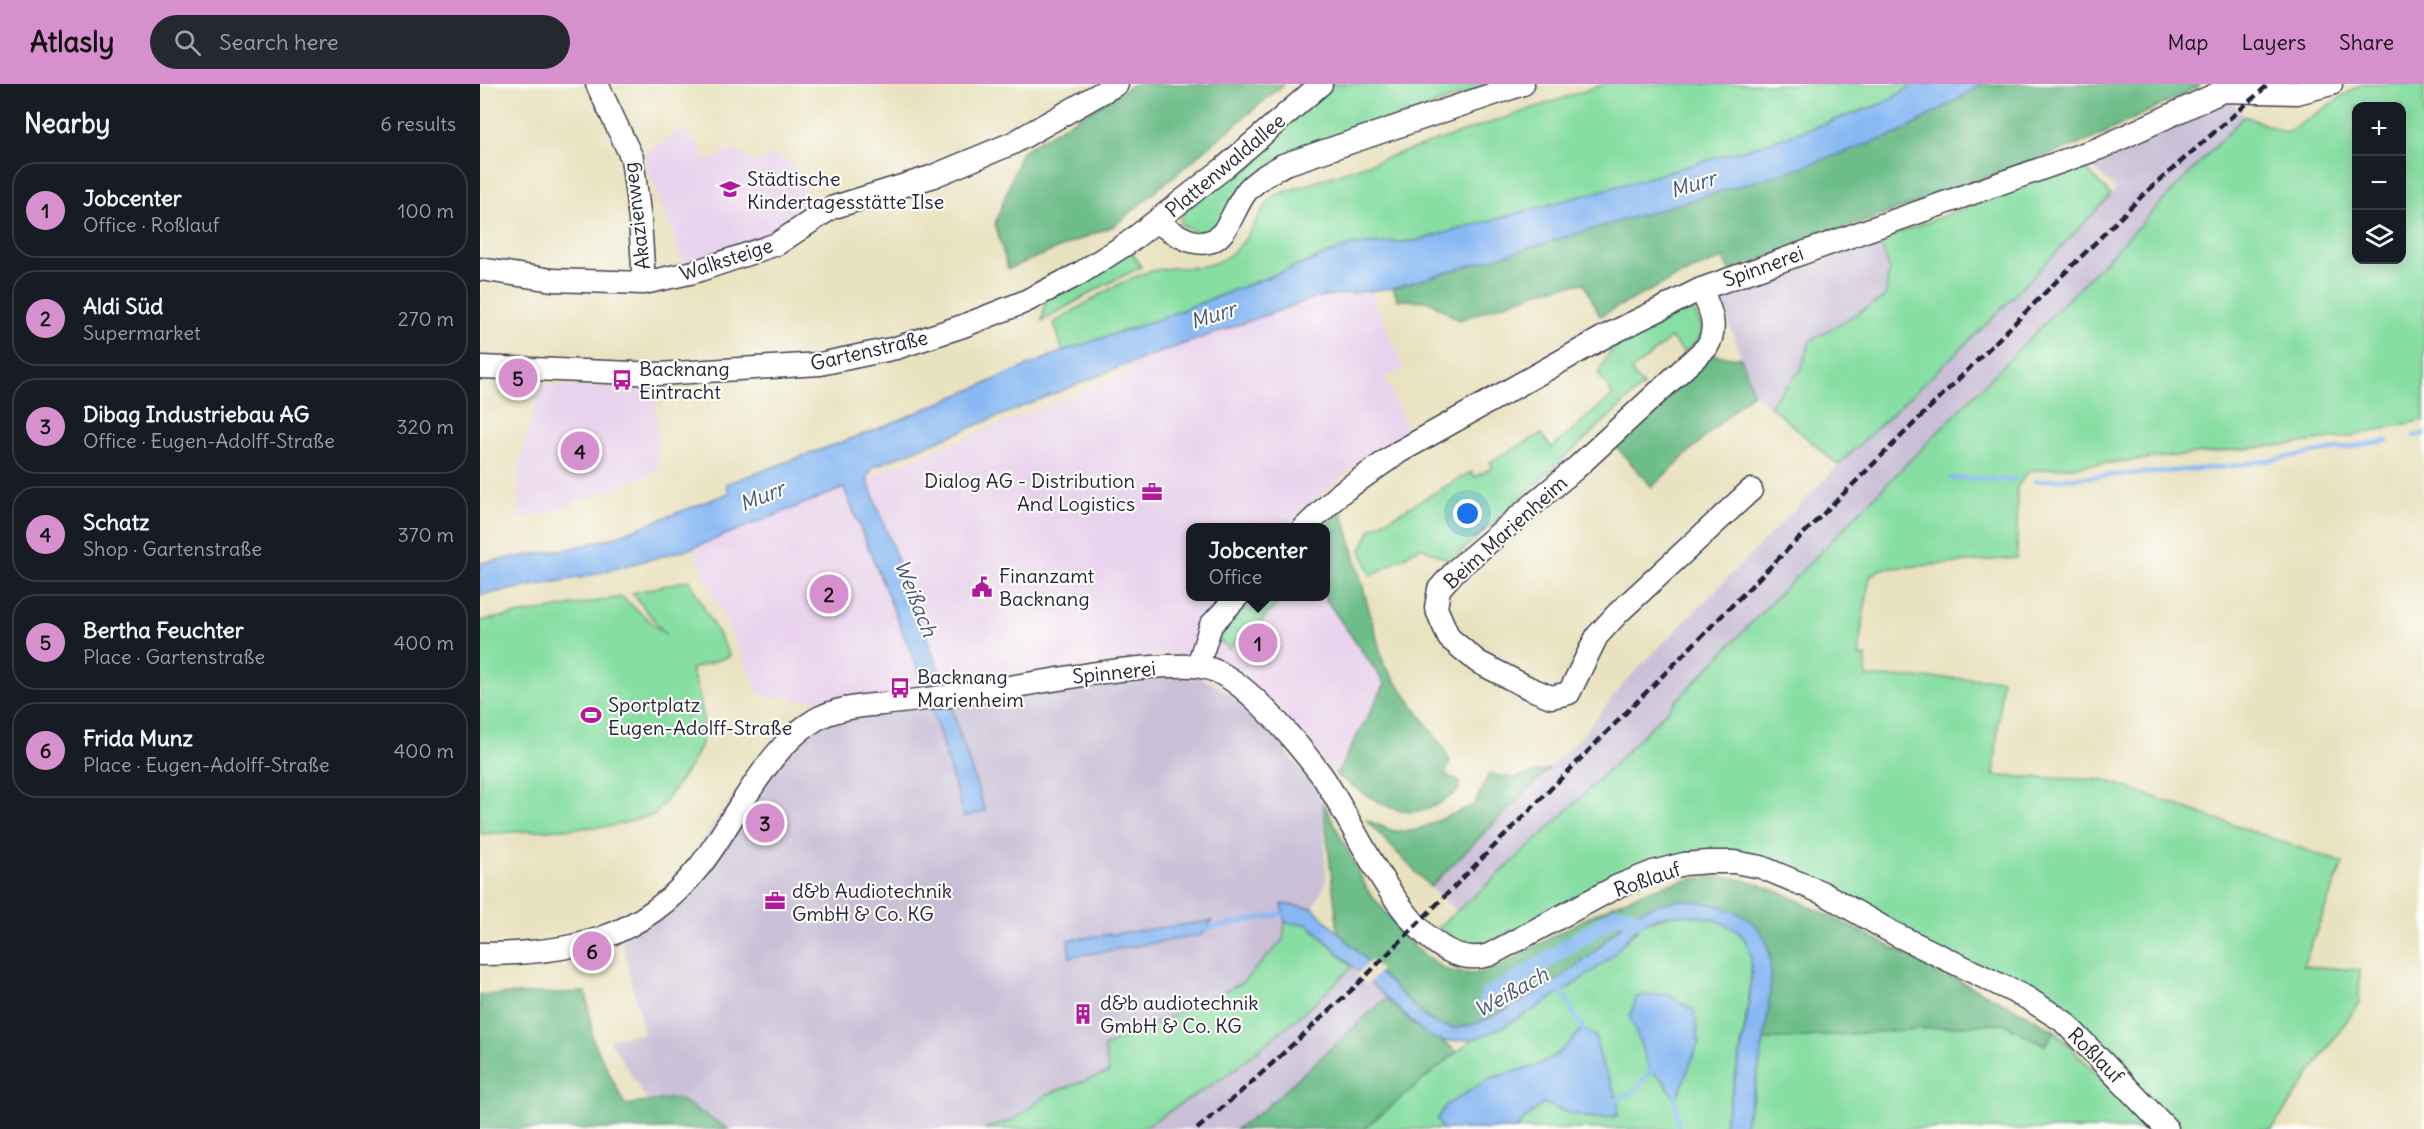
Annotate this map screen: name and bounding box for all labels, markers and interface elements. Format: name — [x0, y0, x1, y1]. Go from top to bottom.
search box — [150, 15, 570, 69]
text: Atlasly — [30, 24, 114, 60]
icon: search — [171, 26, 204, 59]
text: Search here — [219, 28, 339, 56]
text: Map — [2168, 29, 2208, 56]
text: Layers — [2241, 29, 2306, 56]
text: Share — [2339, 29, 2394, 56]
map controls — [2352, 102, 2406, 264]
button: + — [2352, 102, 2406, 156]
text: Nearby — [24, 107, 110, 140]
street label: Plattenwaldallee — [1160, 108, 1290, 222]
text: 6 results — [380, 111, 456, 136]
button: − — [2352, 156, 2406, 210]
street label: Akazienweg — [617, 161, 655, 271]
water label: Murr — [1667, 164, 1721, 204]
place label: Städtische Kindertagesstätte Ilse — [747, 166, 944, 214]
school or university icon: Städtische Kindertagesstätte Ilse — [718, 177, 742, 201]
text: Jobcenter — [83, 184, 182, 212]
text: 1 — [42, 198, 49, 223]
text: 100 m — [397, 198, 454, 223]
button: layers — [2352, 210, 2406, 264]
text: Office · Roßlauf — [83, 212, 219, 237]
street label: Walksteige — [676, 232, 776, 286]
street label: Spinnerei — [1719, 240, 1807, 292]
text: Aldi Süd — [83, 292, 163, 320]
water label: Murr — [1187, 294, 1242, 335]
text: 2 — [40, 306, 51, 331]
text: 270 m — [398, 306, 454, 331]
text: Supermarket — [83, 320, 201, 345]
street label: Gartenstraße — [808, 324, 930, 376]
pin: 5 — [498, 356, 537, 400]
place label: Backnang Eintracht — [639, 356, 730, 404]
bus stop icon: Backnang Eintracht — [610, 368, 634, 392]
text: Dibag Industriebau AG — [83, 400, 310, 428]
text: 3 — [40, 414, 51, 439]
text: 320 m — [396, 414, 454, 439]
text: Office · Eugen-Adolff-Straße — [83, 428, 335, 453]
pin: 4 — [560, 428, 600, 473]
place label: Dialog AG - Distribution And Logistics — [924, 468, 1135, 516]
street label: Beim Marienheim — [1438, 470, 1572, 594]
water label: Murr — [735, 474, 791, 517]
office icon: Dialog AG - Distribution And Logistics — [1140, 480, 1164, 504]
your location — [1453, 499, 1482, 528]
text: Schatz — [83, 508, 150, 536]
text: 4 — [40, 522, 51, 547]
text: 370 m — [397, 522, 454, 547]
popup — [1186, 523, 1330, 601]
text: Shop · Gartenstraße — [83, 536, 262, 561]
text: Jobcenter — [1209, 536, 1307, 564]
water label: Weißach — [888, 556, 944, 641]
place label: Finanzamt Backnang — [999, 563, 1095, 611]
text: Office — [1209, 564, 1262, 589]
pin: 2 — [810, 572, 848, 616]
public building icon: Finanzamt Backnang — [970, 575, 994, 599]
text: Bertha Feuchter — [83, 616, 244, 644]
pin: 1 — [1238, 620, 1278, 666]
text: 5 — [40, 630, 51, 655]
text: 400 m — [394, 630, 454, 655]
text: Place · Gartenstraße — [83, 644, 265, 669]
street label: Spinnerei — [1071, 655, 1157, 689]
place label: Backnang Marienheim — [917, 664, 1024, 712]
bus stop icon: Backnang Marienheim — [888, 676, 912, 700]
place label: Sportplatz Eugen-Adolff-Straße — [608, 692, 792, 740]
sports icon: Sportplatz Eugen-Adolff-Straße — [579, 703, 603, 727]
text: Frida Munz — [83, 724, 193, 752]
text: 6 — [40, 738, 51, 763]
text: 400 m — [394, 738, 454, 763]
text: Place · Eugen-Adolff-Straße — [83, 752, 330, 777]
pin: 3 — [746, 800, 784, 846]
street label: Roßlauf — [1611, 856, 1684, 902]
place label: d&b Audiotechnik GmbH & Co. KG — [792, 878, 952, 926]
office icon: d&b Audiotechnik GmbH & Co. KG — [763, 889, 787, 913]
pin: 6 — [572, 928, 612, 974]
water label: Weißach — [1469, 960, 1553, 1023]
place label: d&b audiotechnik GmbH & Co. KG — [1100, 990, 1258, 1038]
building icon: d&b audiotechnik GmbH & Co. KG — [1071, 1002, 1095, 1026]
street label: Roßlauf — [2063, 1022, 2129, 1088]

